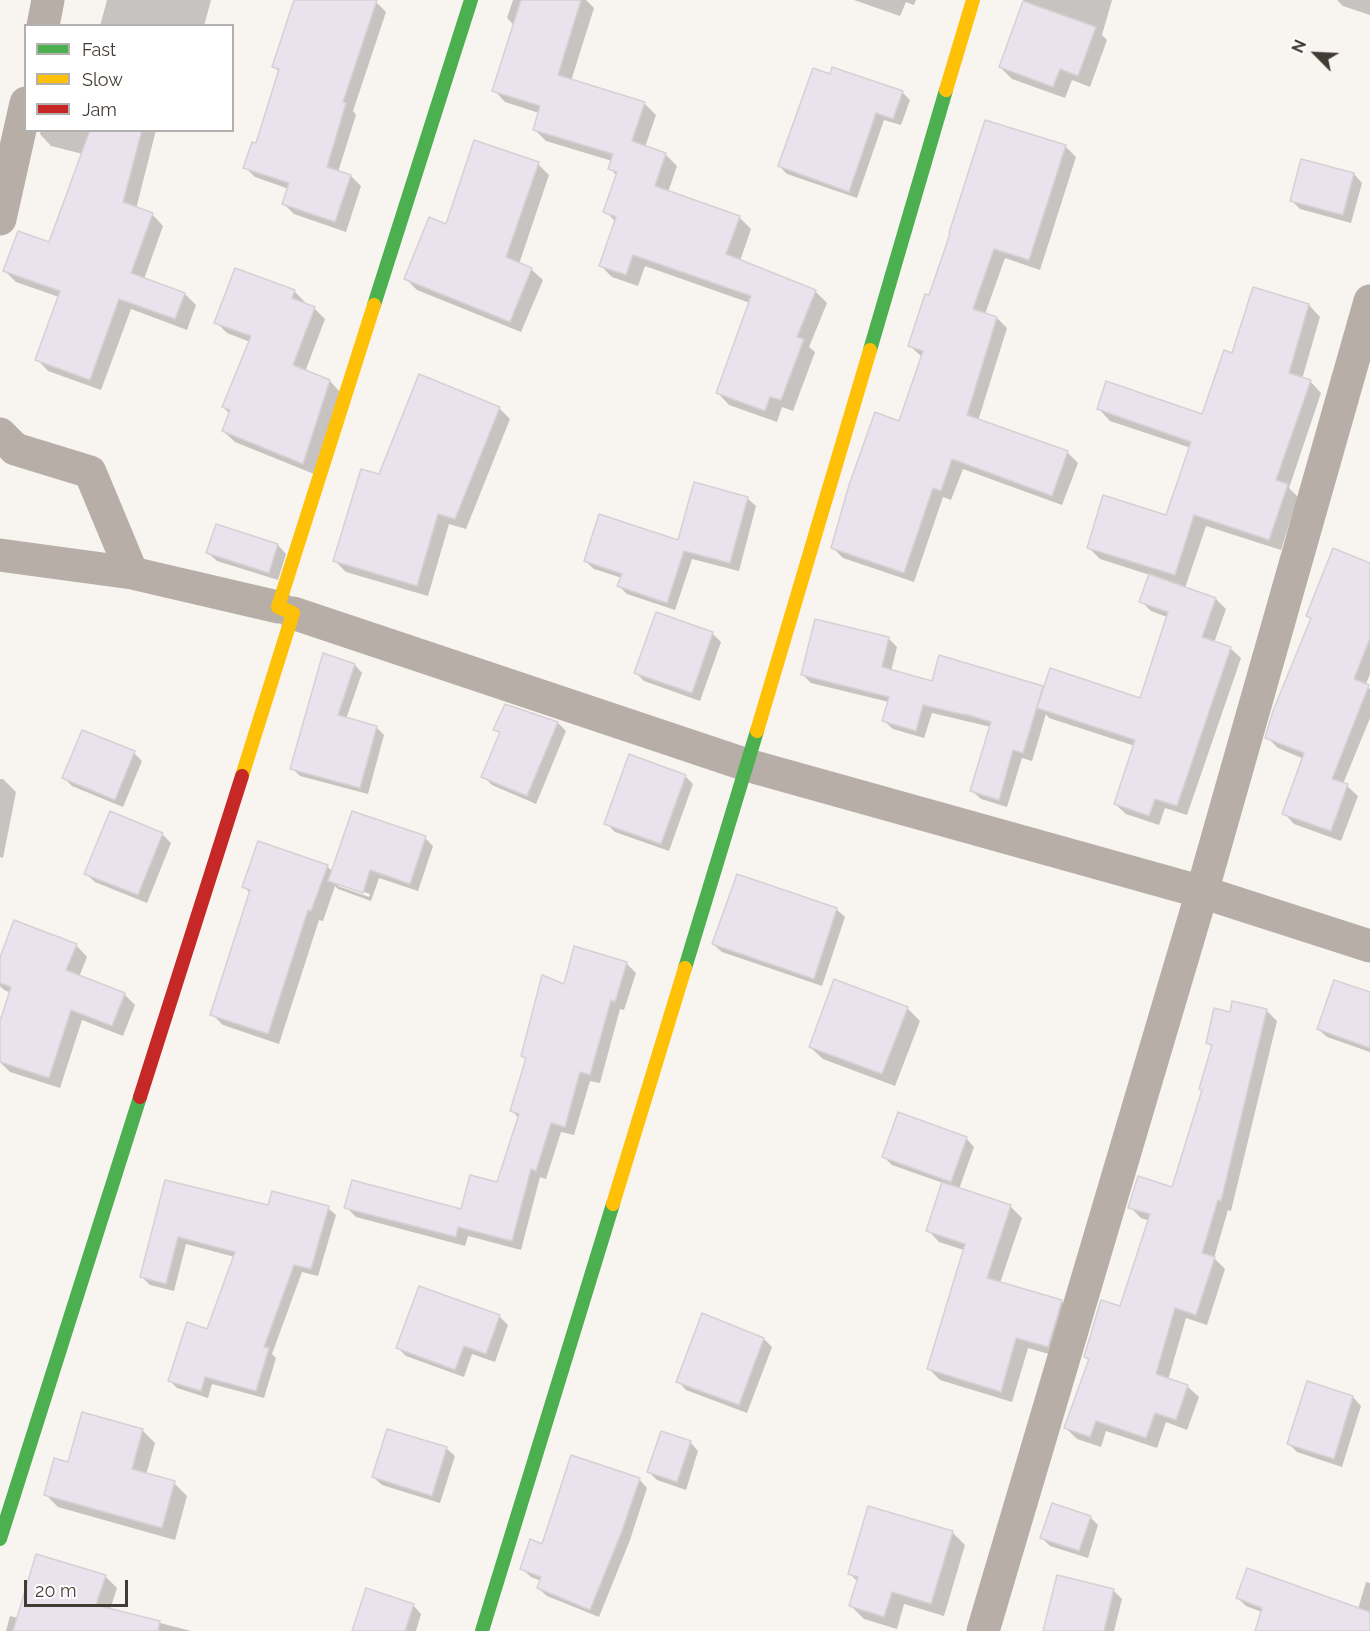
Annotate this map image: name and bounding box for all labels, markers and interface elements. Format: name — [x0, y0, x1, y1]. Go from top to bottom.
legend — [24, 24, 234, 132]
north arrow — [1286, 24, 1346, 84]
text: N — [1288, 37, 1310, 56]
text: Fast — [82, 39, 116, 60]
text: Slow — [82, 69, 123, 90]
text: Jam — [82, 99, 117, 120]
scale bar — [27, 1568, 130, 1606]
text: 20 m — [35, 1580, 77, 1601]

